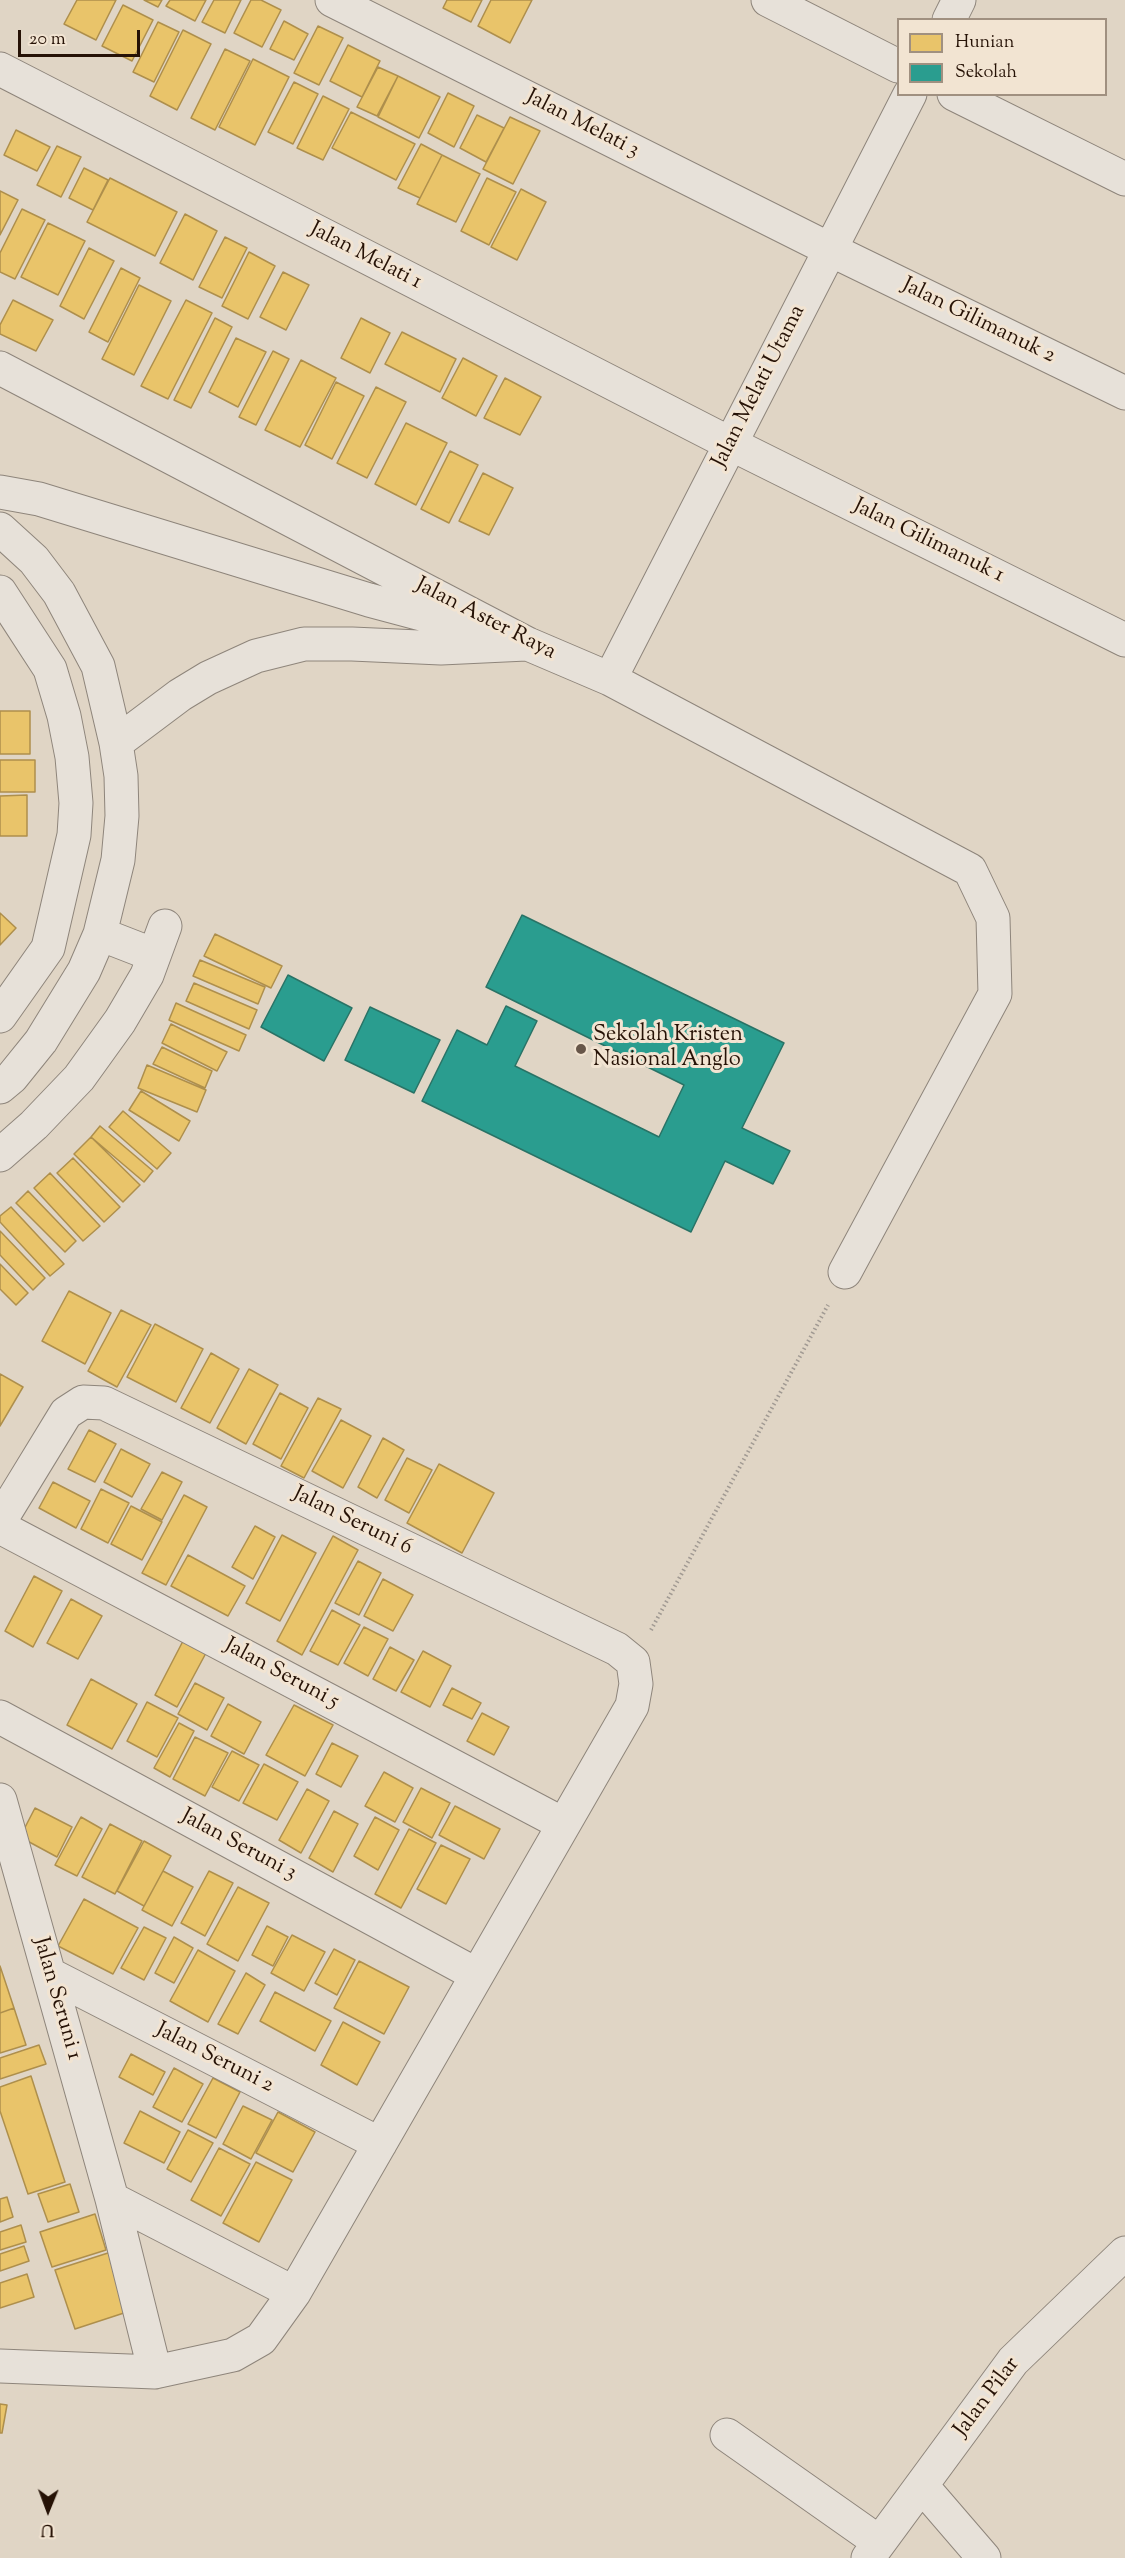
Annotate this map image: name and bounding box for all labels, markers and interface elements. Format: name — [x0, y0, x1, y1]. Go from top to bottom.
scale bar — [21, 18, 142, 56]
legend — [897, 18, 1107, 96]
text: 20 m — [29, 27, 66, 53]
text: Hunian — [955, 30, 1014, 56]
text: Sekolah — [955, 60, 1017, 86]
street label: Jalan Melati 3 — [521, 85, 643, 165]
street label: Jalan Melati 1 — [304, 217, 426, 297]
street label: Jalan Gilimanuk 2 — [897, 273, 1059, 371]
street label: Jalan Melati Utama — [708, 301, 812, 473]
street label: Jalan Gilimanuk 1 — [848, 494, 1008, 590]
street label: Jalan Aster Raya — [410, 573, 560, 667]
place label: Sekolah Kristen Nasional Anglo — [593, 1023, 743, 1074]
marker: Sekolah Kristen Nasional Anglo — [574, 1042, 588, 1056]
street label: Jalan Seruni 6 — [288, 1482, 416, 1562]
street label: Jalan Seruni 5 — [219, 1634, 343, 1716]
street label: Jalan Seruni 3 — [175, 1804, 301, 1888]
street label: Jalan Seruni 1 — [26, 1935, 86, 2063]
street label: Jalan Seruni 2 — [151, 2018, 277, 2100]
street label: Jalan Pilar — [949, 2353, 1027, 2443]
north arrow — [18, 2480, 78, 2540]
text: U — [41, 2517, 54, 2540]

